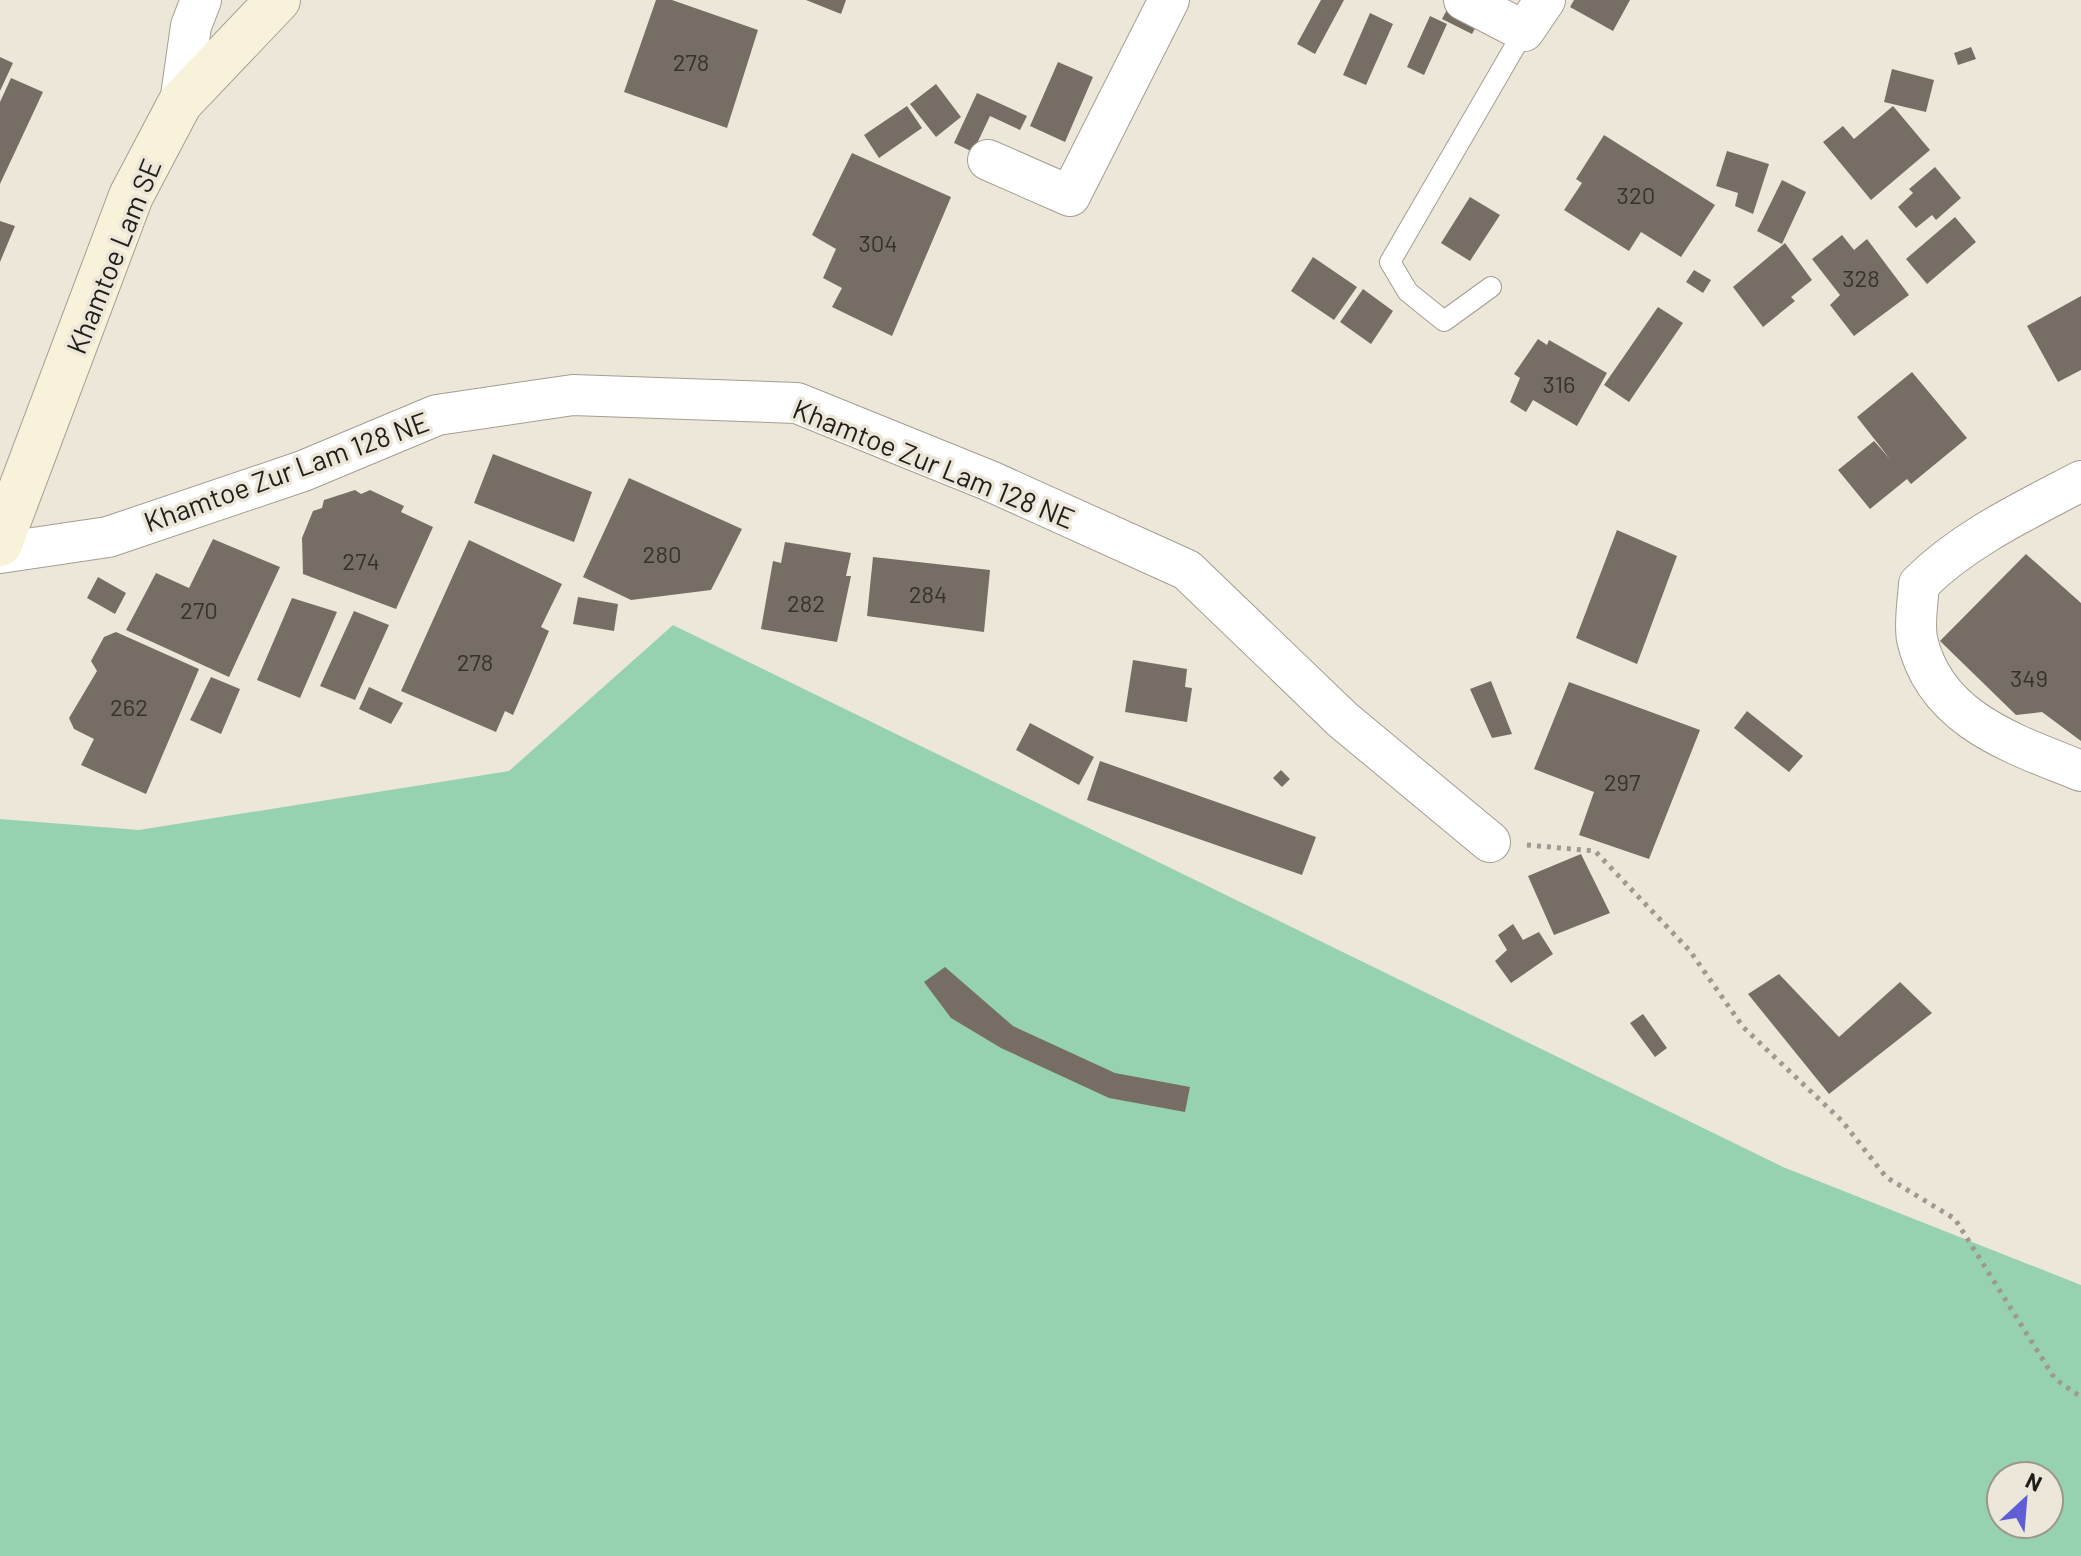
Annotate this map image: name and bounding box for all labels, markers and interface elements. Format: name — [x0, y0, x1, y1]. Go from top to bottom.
house number: 278 — [673, 47, 709, 76]
street label: Khamtoe Lam SE — [58, 153, 168, 359]
house number: 320 — [1617, 180, 1655, 209]
house number: 304 — [858, 228, 898, 257]
house number: 328 — [1842, 263, 1880, 292]
house number: 316 — [1543, 369, 1575, 398]
street label: Khamtoe Zur Lam 128 NE — [788, 391, 1080, 535]
street label: Khamtoe Zur Lam 128 NE — [139, 404, 433, 538]
house number: 280 — [643, 539, 681, 568]
house number: 274 — [342, 546, 380, 575]
house number: 284 — [909, 579, 947, 608]
house number: 282 — [787, 588, 825, 617]
house number: 270 — [180, 595, 218, 624]
house number: 278 — [457, 647, 493, 676]
house number: 349 — [2010, 663, 2048, 692]
house number: 262 — [110, 692, 148, 721]
house number: 297 — [1604, 767, 1640, 796]
north arrow — [1985, 1460, 2065, 1540]
text: N — [2022, 1466, 2046, 1496]

